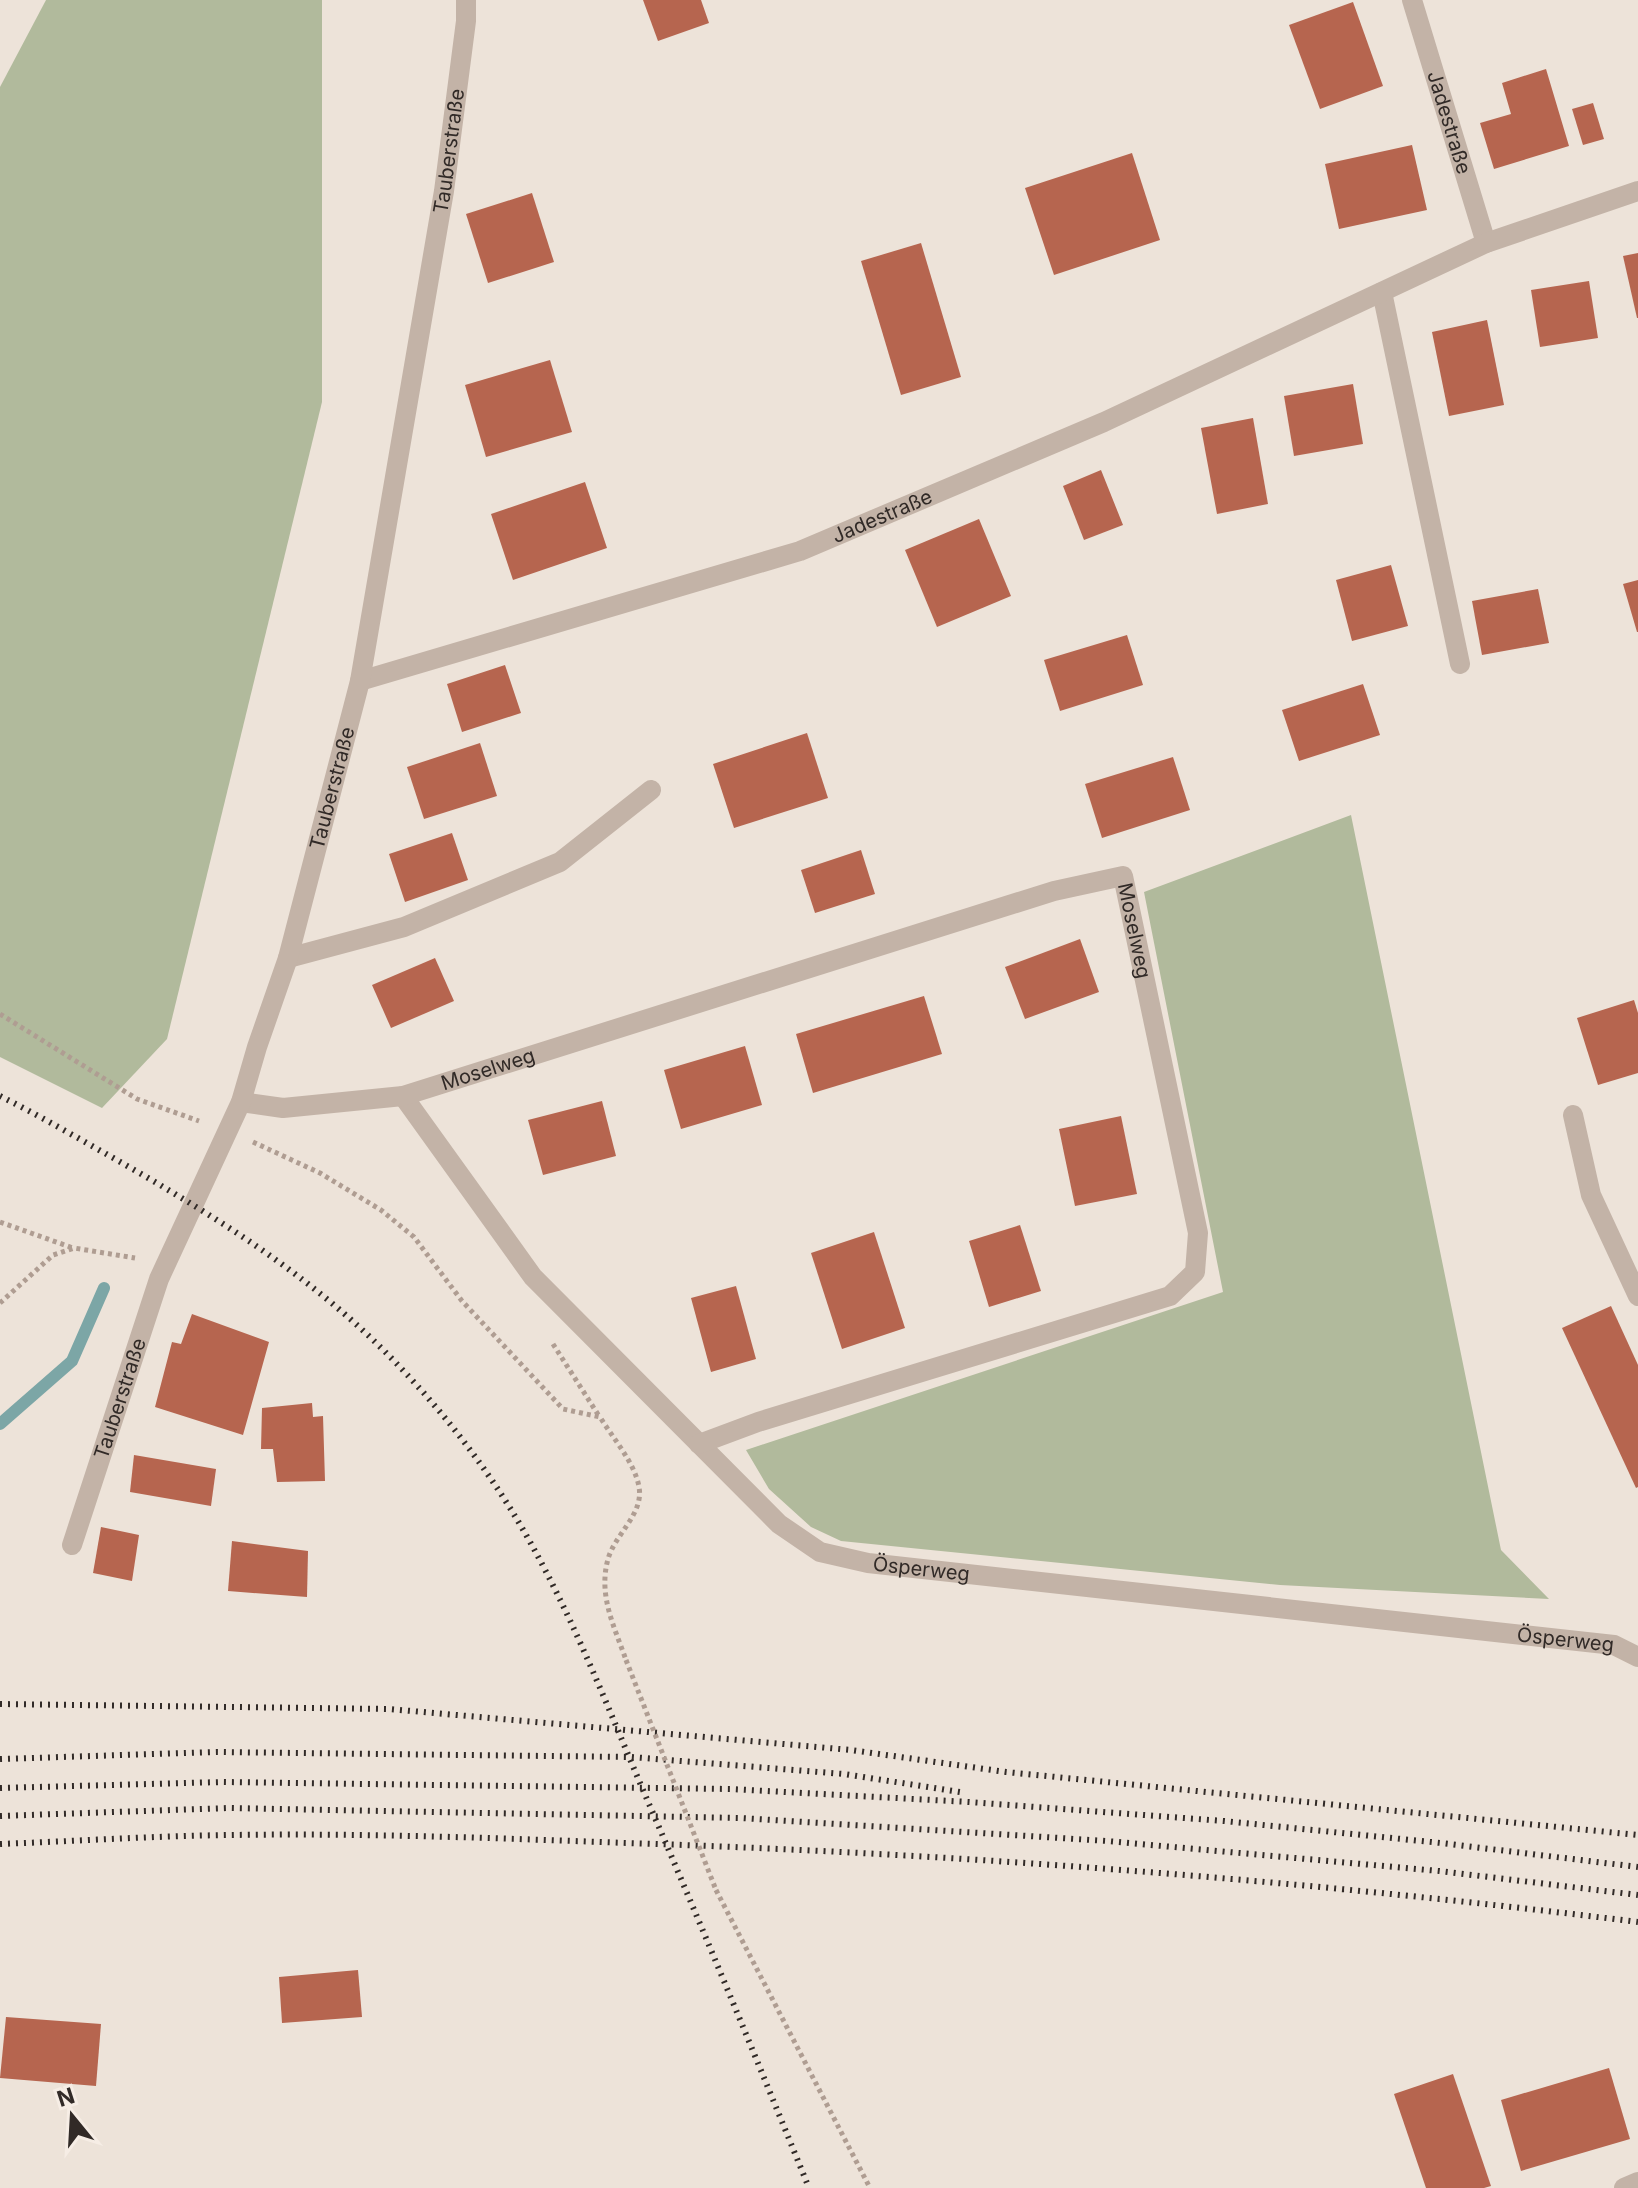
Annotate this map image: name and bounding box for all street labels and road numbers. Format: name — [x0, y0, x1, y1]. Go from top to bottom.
street label: Jadestraße — [1422, 68, 1476, 177]
street label: Tauberstraße — [428, 87, 469, 215]
street label: Jadestraße — [828, 484, 936, 548]
street label: Tauberstraße — [305, 724, 360, 852]
street label: Moselweg — [1113, 881, 1156, 981]
street label: Moselweg — [438, 1043, 538, 1095]
street label: Tauberstraße — [89, 1335, 151, 1462]
street label: Ösperweg — [872, 1552, 971, 1586]
street label: Ösperweg — [1516, 1622, 1615, 1657]

